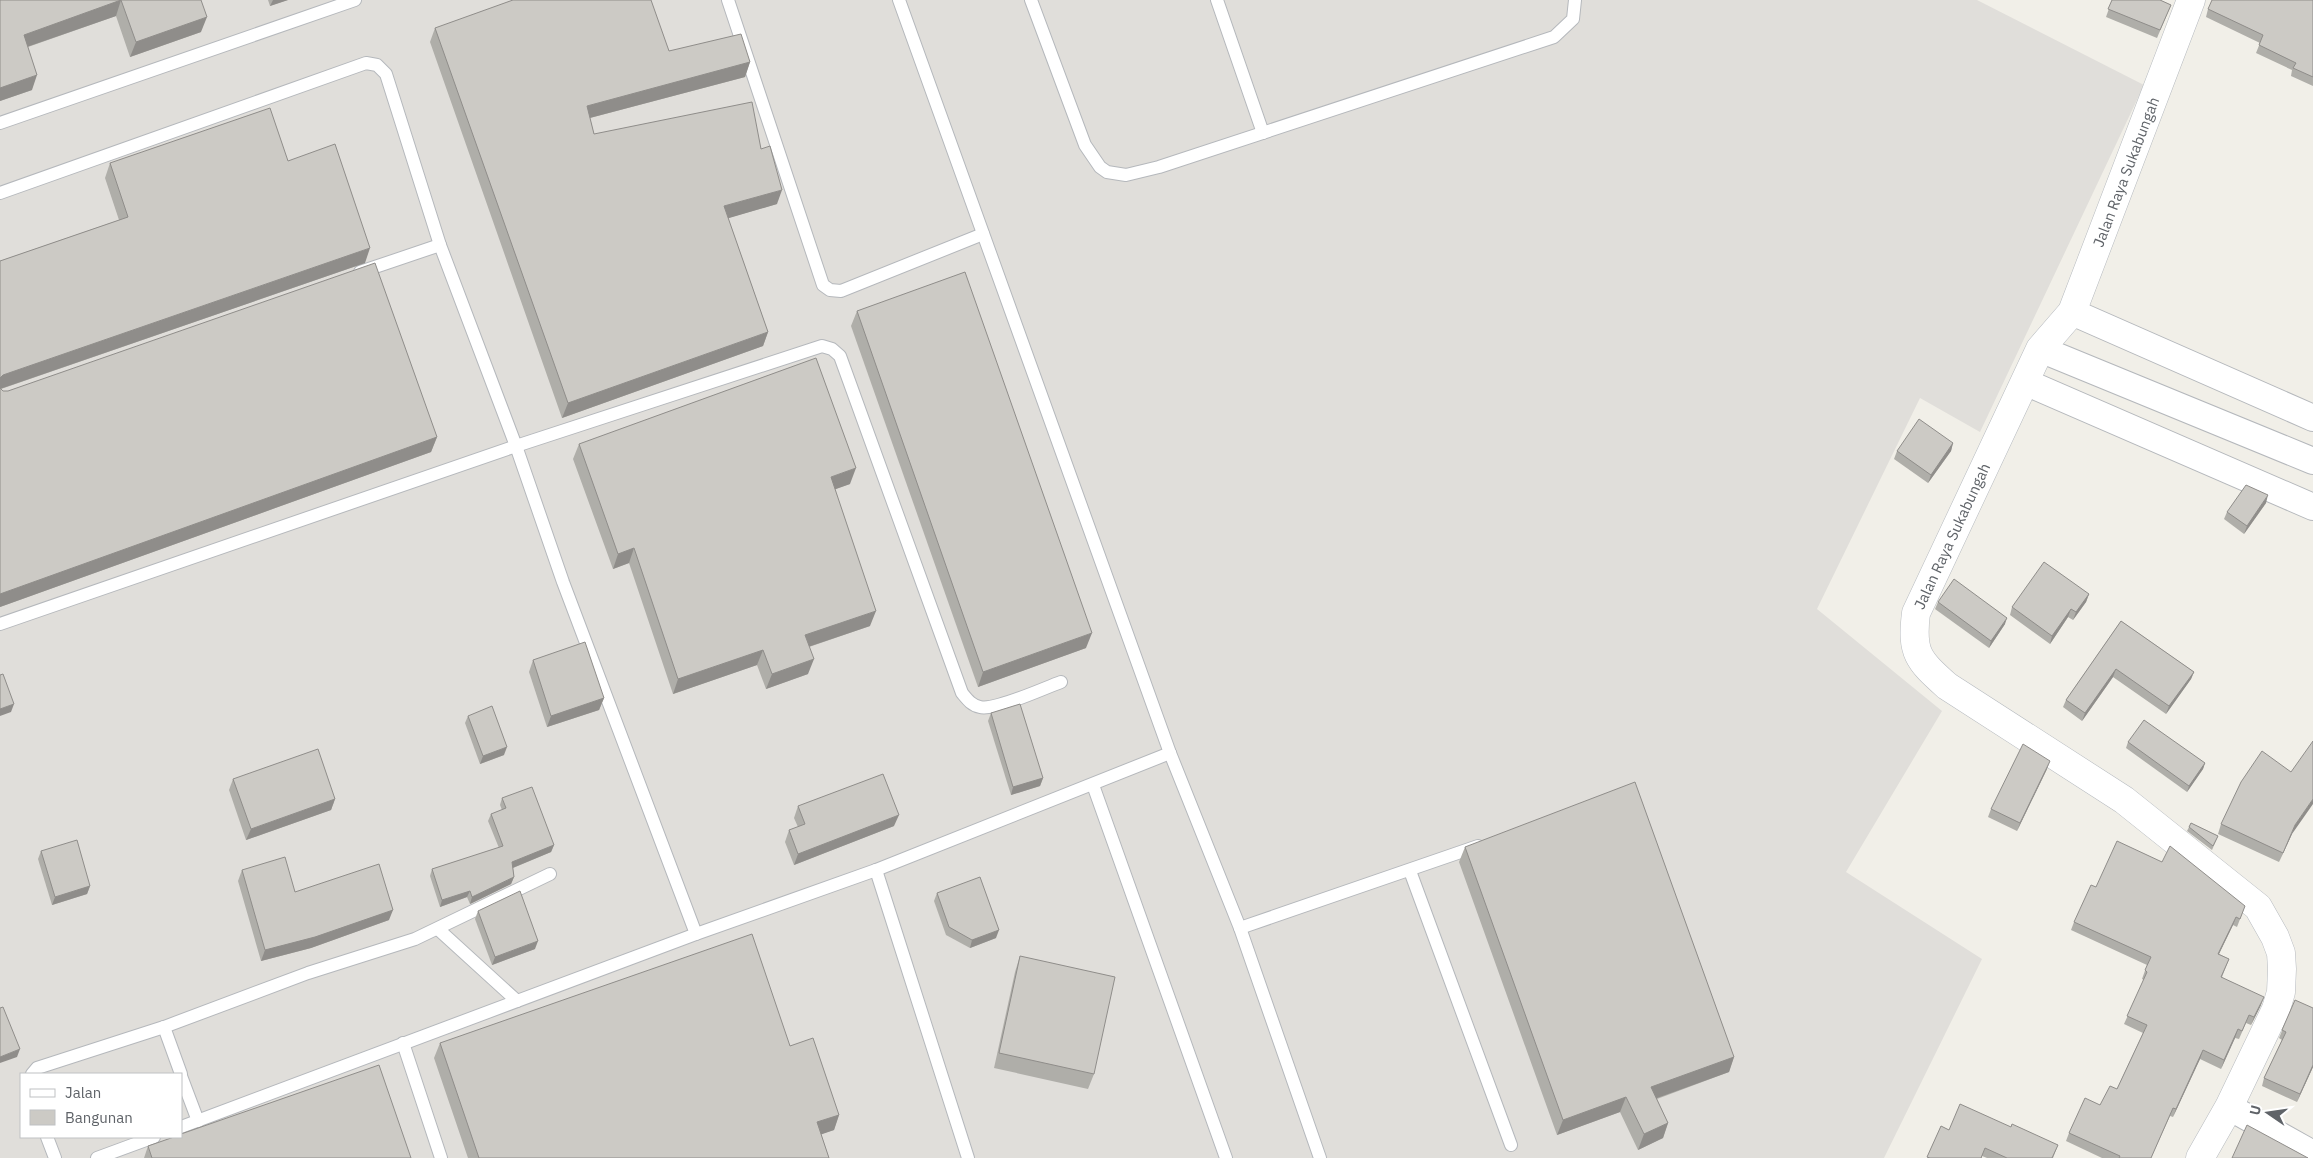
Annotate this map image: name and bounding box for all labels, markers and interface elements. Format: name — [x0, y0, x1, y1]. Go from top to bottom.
street label: Jalan Raya Sukabungah — [2089, 94, 2163, 250]
street label: Jalan Raya Sukabungah — [1910, 460, 1994, 612]
legend — [20, 1073, 182, 1138]
text: Jalan — [65, 1083, 101, 1102]
north arrow — [2243, 1088, 2293, 1138]
text: U — [2245, 1103, 2265, 1117]
text: Bangunan — [65, 1108, 133, 1127]

